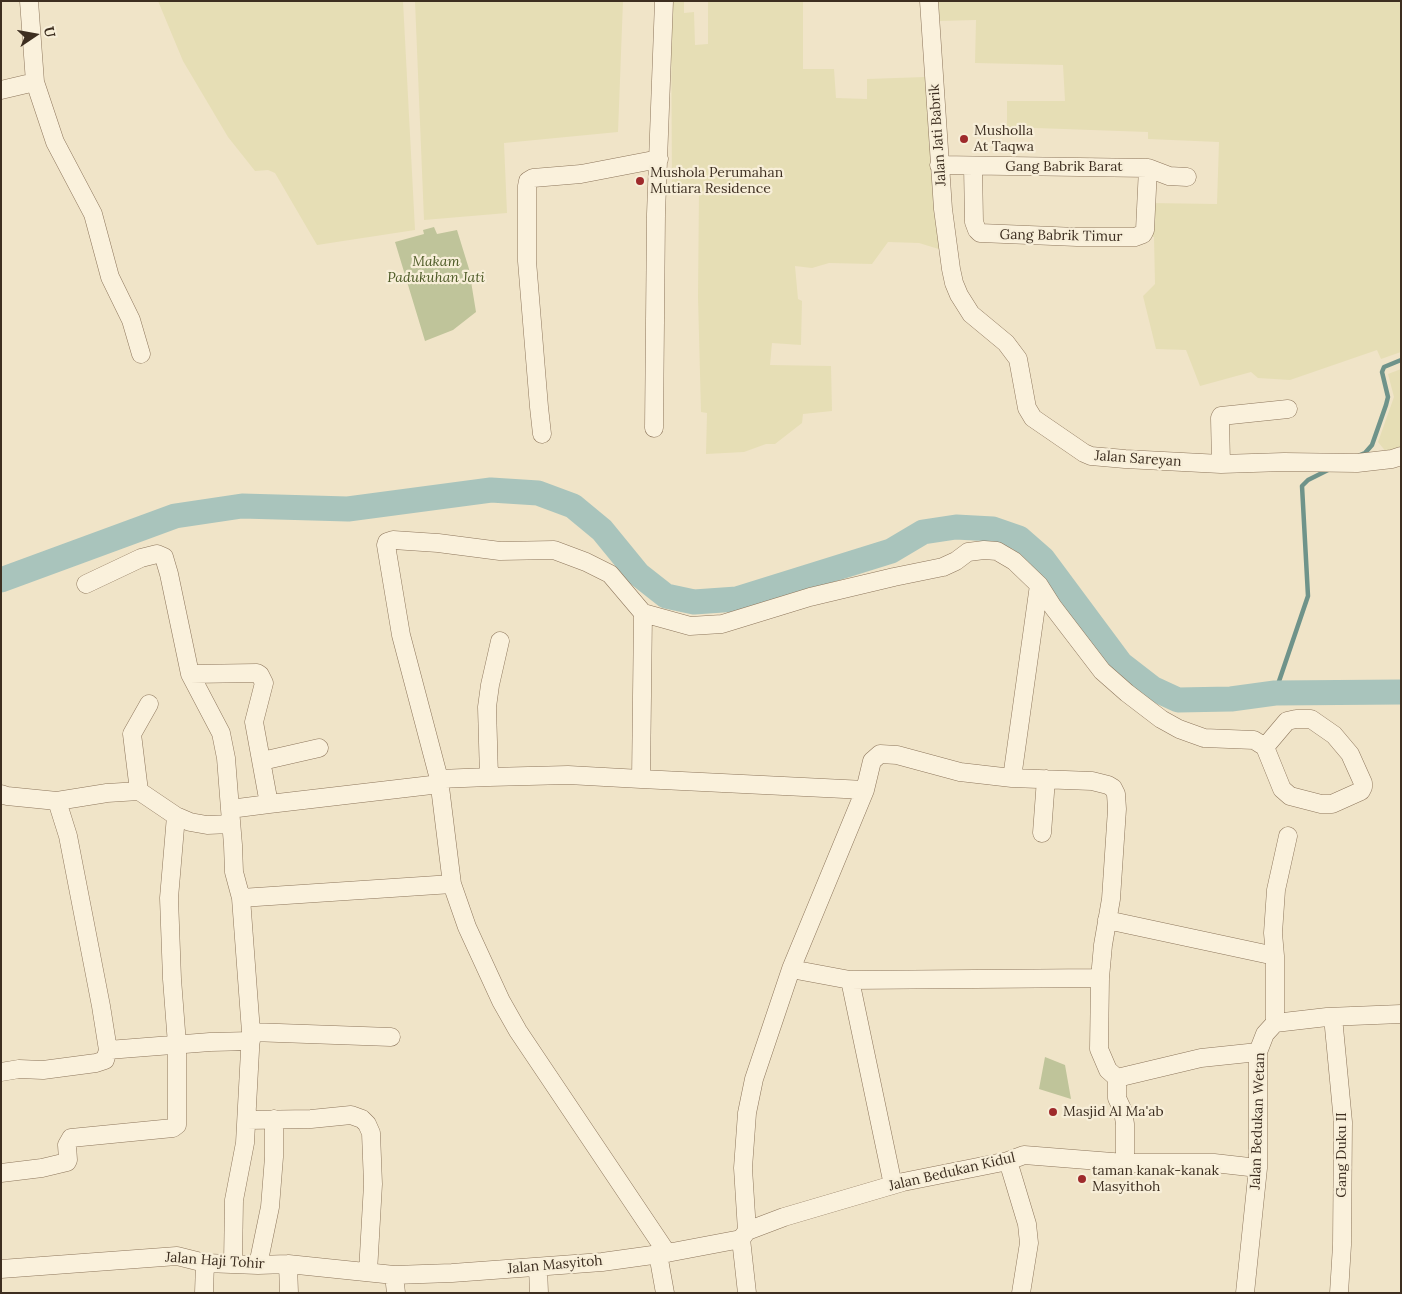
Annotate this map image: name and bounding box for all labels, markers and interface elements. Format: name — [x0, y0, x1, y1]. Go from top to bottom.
north arrow — [10, 10, 60, 60]
text: U — [40, 25, 60, 39]
street label: Jalan Jati Babrik — [926, 83, 950, 187]
place label: Musholla At Taqwa — [974, 123, 1034, 156]
marker: Musholla At Taqwa — [958, 133, 970, 145]
street label: Gang Babrik Barat — [1005, 159, 1123, 175]
place label: Mushola Perumahan Mutiara Residence — [650, 165, 783, 198]
marker: Mushola Perumahan Mutiara Residence — [634, 175, 646, 187]
street label: Gang Babrik Timur — [999, 227, 1123, 245]
park label: Makam Padukuhan Jati — [387, 254, 485, 286]
street label: Jalan Sareyan — [1094, 448, 1182, 470]
street label: Jalan Bedukan Wetan — [1247, 1052, 1269, 1190]
place label: Masjid Al Ma'ab — [1063, 1104, 1164, 1120]
marker: Masjid Al Ma'ab — [1047, 1106, 1059, 1118]
street label: Gang Duku II — [1334, 1112, 1350, 1198]
street label: Jalan Bedukan Kidul — [887, 1149, 1017, 1195]
place label: taman kanak-kanak Masyithoh — [1092, 1163, 1219, 1196]
marker: taman kanak-kanak Masyithoh — [1076, 1173, 1088, 1185]
street label: Jalan Haji Tohir — [165, 1249, 265, 1273]
street label: Jalan Masyitoh — [507, 1252, 603, 1278]

